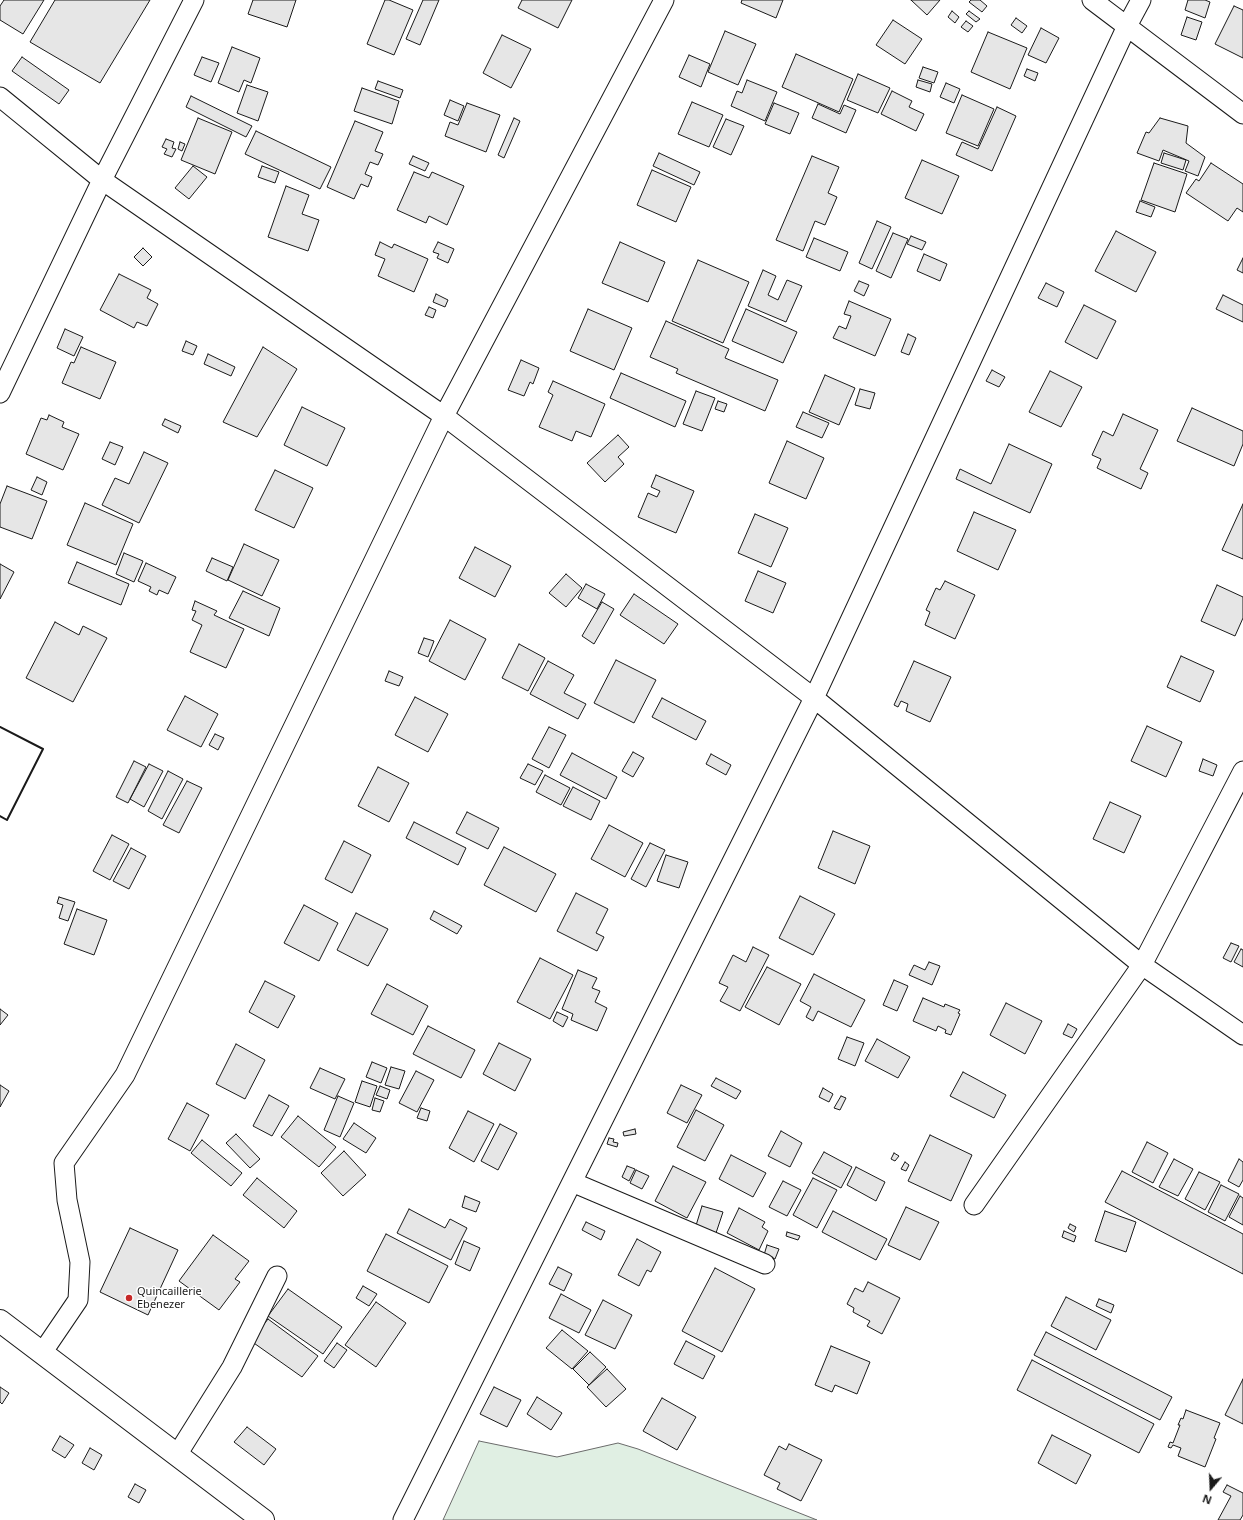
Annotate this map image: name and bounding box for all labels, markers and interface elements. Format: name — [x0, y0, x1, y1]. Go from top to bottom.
place label: Quincaillerie Ebenezer — [137, 1285, 202, 1311]
marker: Quincaillerie Ebenezer — [124, 1293, 134, 1303]
north arrow — [1191, 1468, 1231, 1508]
text: N — [1200, 1491, 1214, 1508]

